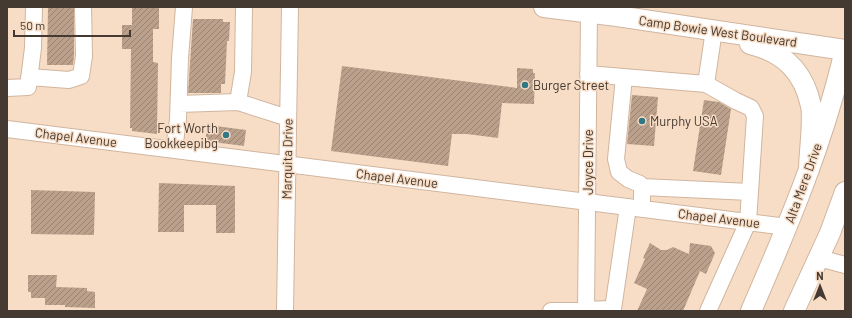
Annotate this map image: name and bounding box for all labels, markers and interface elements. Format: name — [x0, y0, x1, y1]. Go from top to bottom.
scale bar — [14, 12, 130, 38]
street label: Camp Bowie West Boulevard — [638, 12, 798, 50]
text: 50 m — [20, 18, 45, 32]
place label: Burger Street — [533, 77, 609, 93]
marker: Burger Street — [520, 80, 530, 90]
place label: Murphy USA — [650, 113, 718, 129]
marker: Murphy USA — [637, 116, 647, 126]
street label: Marquita Drive — [278, 118, 296, 200]
place label: Fort Worth Bookkeepibg — [144, 120, 218, 151]
street label: Chapel Avenue — [34, 124, 118, 150]
street label: Joyce Drive — [580, 129, 596, 195]
marker: Fort Worth Bookkeepibg — [221, 130, 231, 140]
street label: Alta Mere Drive — [781, 141, 825, 225]
street label: Chapel Avenue — [355, 165, 439, 191]
street label: Chapel Avenue — [677, 205, 761, 231]
north arrow — [800, 266, 840, 306]
text: N — [816, 269, 824, 282]

